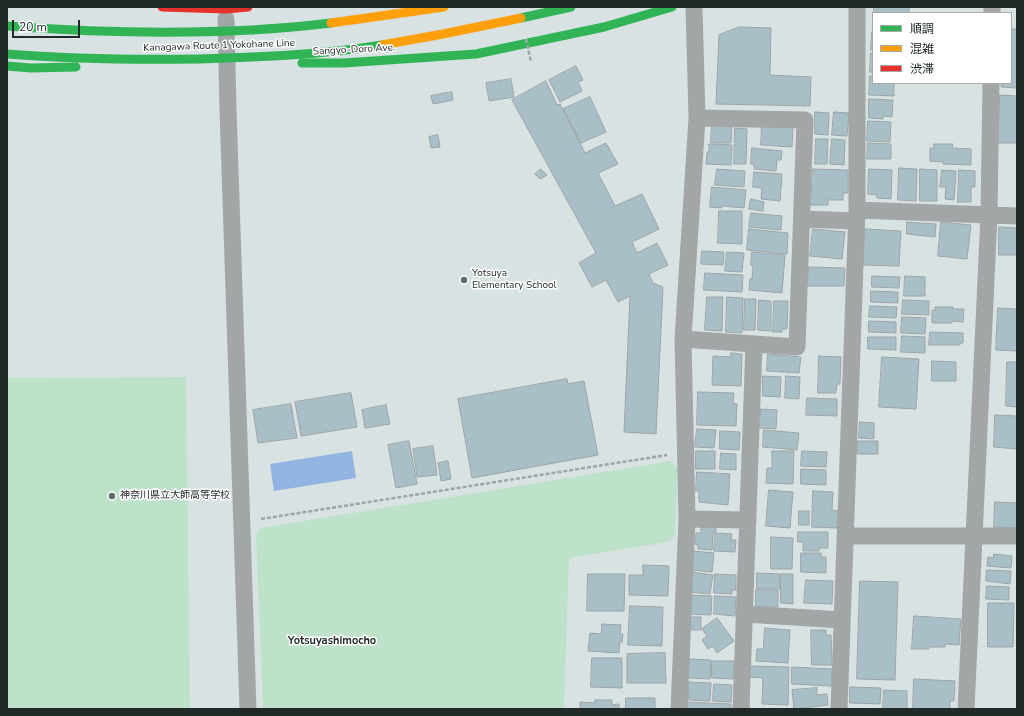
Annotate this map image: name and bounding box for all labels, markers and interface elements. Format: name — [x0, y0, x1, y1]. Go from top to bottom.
scale bar — [14, 12, 82, 38]
legend — [872, 12, 1012, 84]
text: 20 m — [19, 19, 47, 35]
text: 順調 — [910, 21, 934, 37]
street label: Kanagawa Route 1 Yokohane Line — [143, 37, 295, 55]
text: 混雑 — [910, 41, 934, 57]
street label: Sangyo-Doro Ave. — [313, 42, 395, 58]
text: 渋滞 — [910, 61, 934, 77]
place label: Yotsuya Elementary School — [472, 268, 557, 292]
marker: Yotsuya Elementary School — [459, 275, 469, 285]
place label: 神奈川県立大師高等学校 — [120, 490, 230, 502]
marker: 神奈川県立大師高等学校 — [107, 491, 117, 501]
district label: Yotsuyashimocho — [288, 634, 376, 648]

